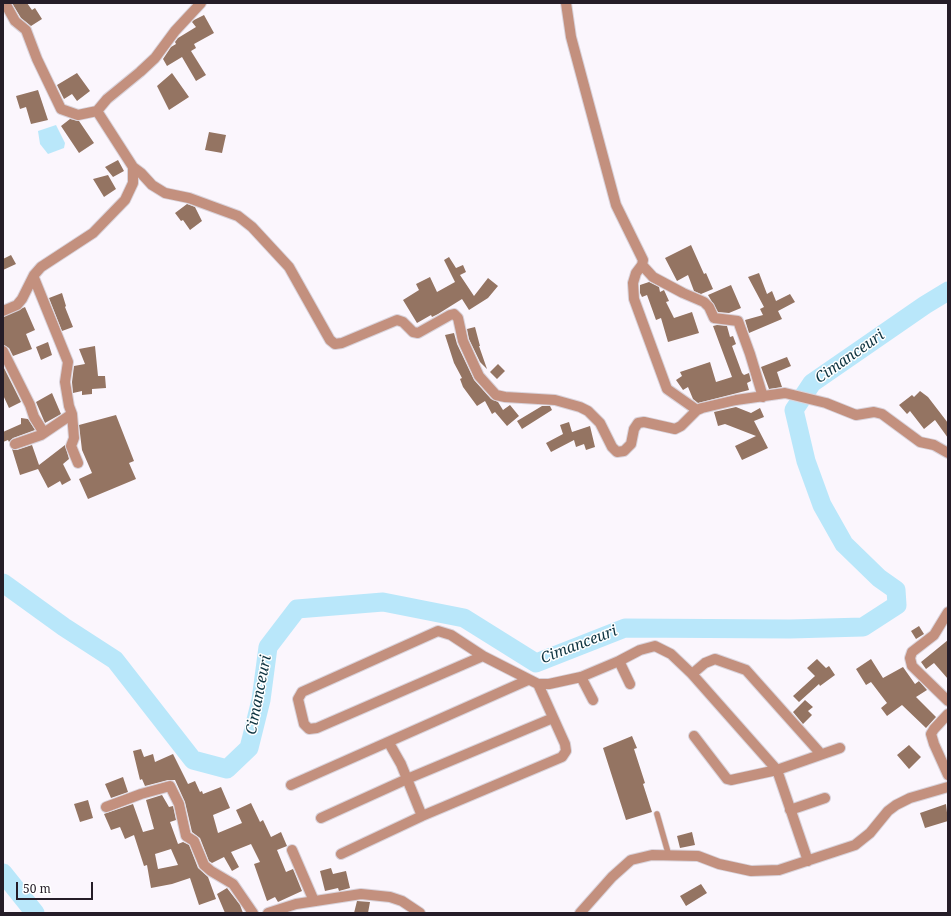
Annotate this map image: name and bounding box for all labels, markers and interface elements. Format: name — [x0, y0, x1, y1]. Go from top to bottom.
water label: Cimanceuri — [812, 327, 888, 387]
water label: Cimanceuri — [538, 622, 620, 668]
water label: Cimanceuri — [243, 654, 275, 736]
scale bar — [18, 874, 95, 900]
text: 50 m — [23, 880, 51, 897]

